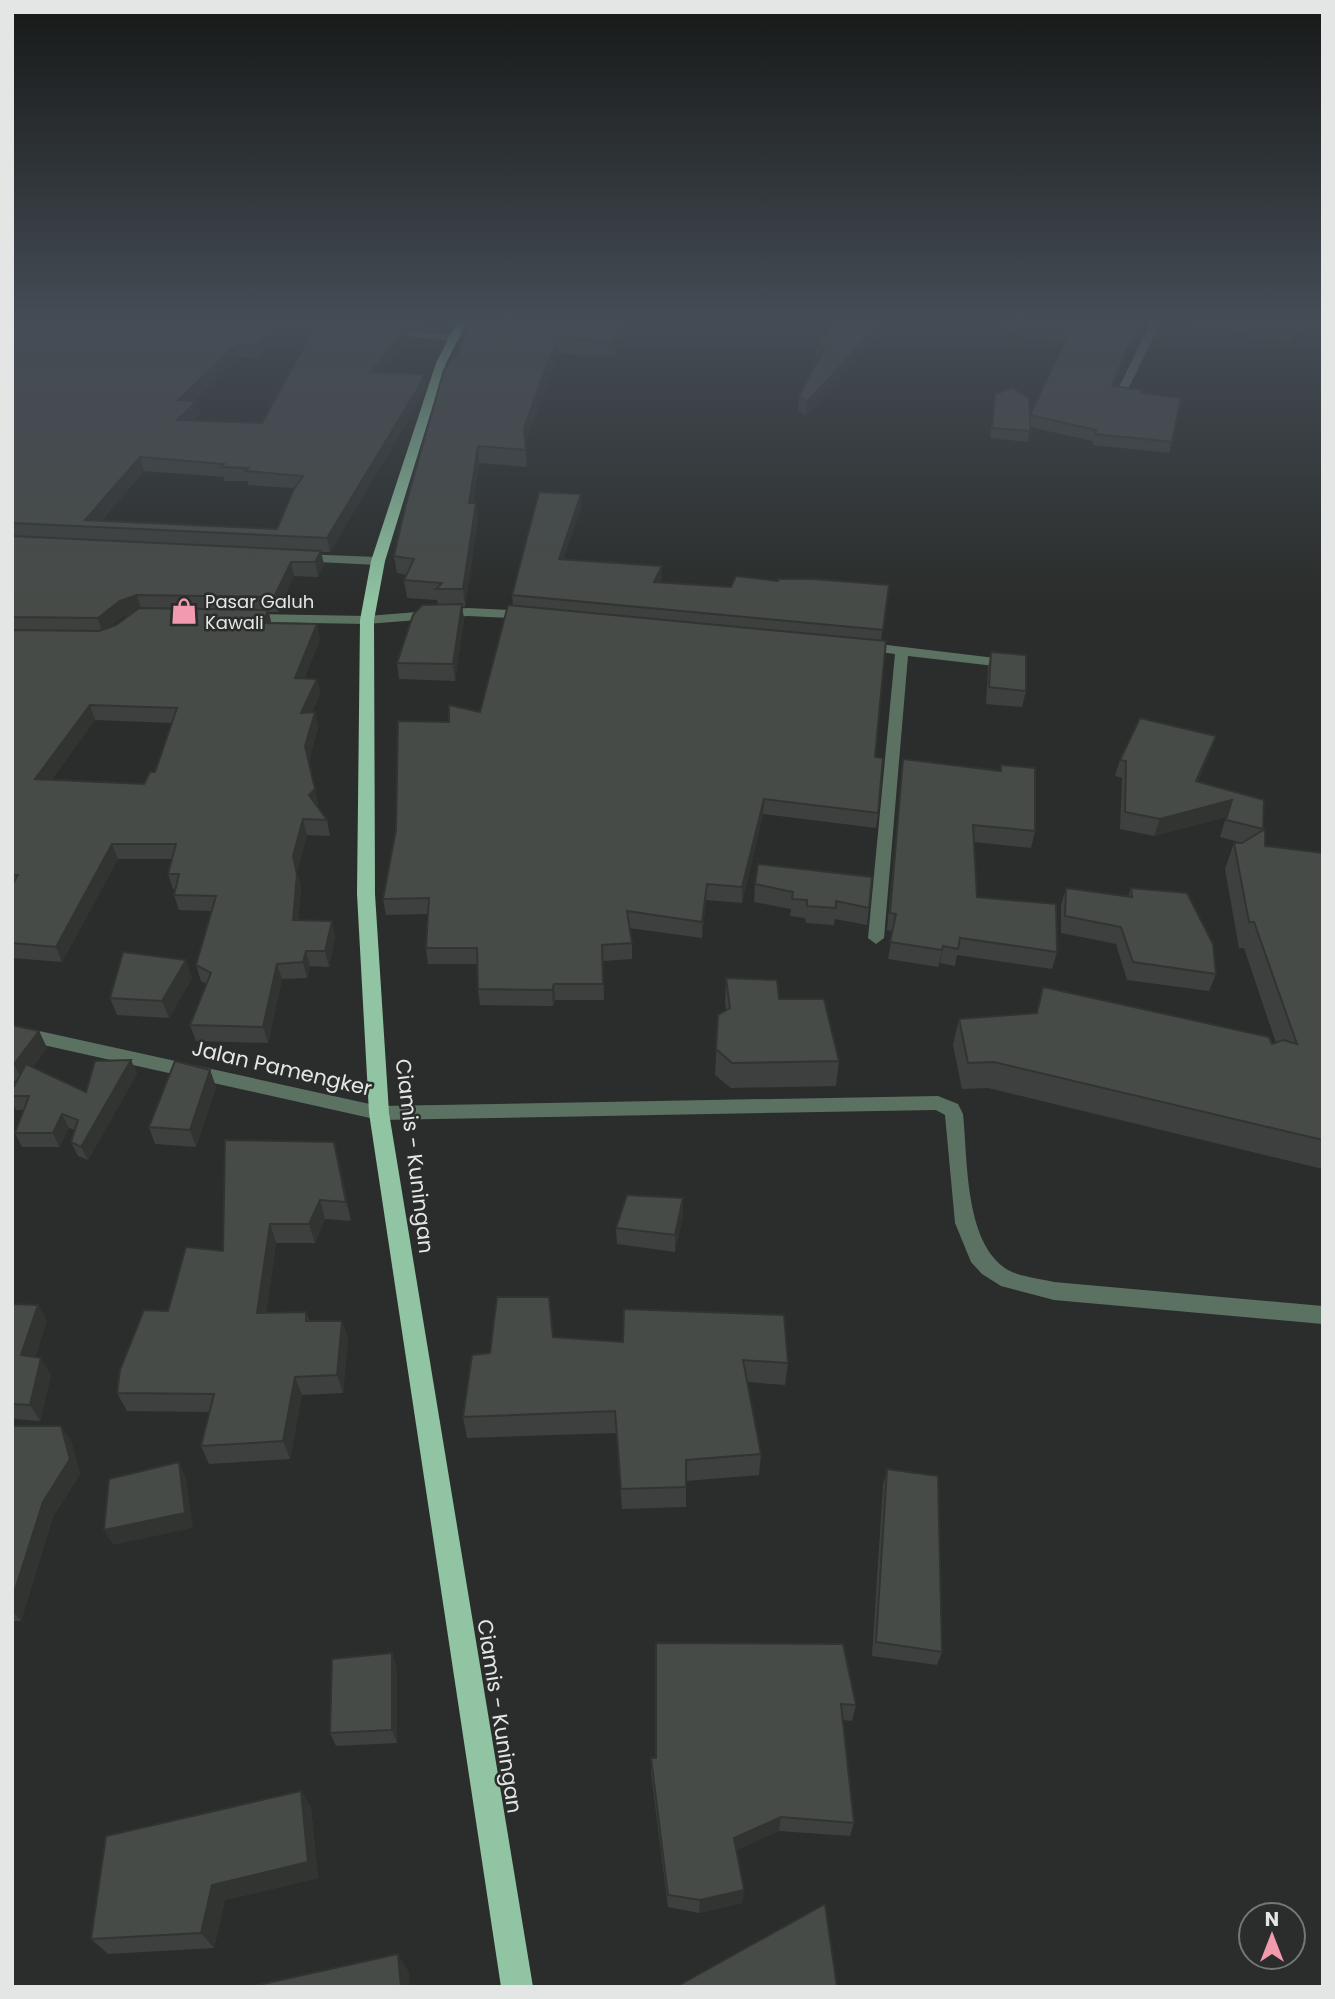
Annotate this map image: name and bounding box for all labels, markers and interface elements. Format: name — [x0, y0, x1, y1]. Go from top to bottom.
place label: Pasar Galuh Kawali — [205, 589, 314, 635]
shop icon: Pasar Galuh Kawali — [169, 596, 199, 626]
street label: Jalan Pamengker — [189, 1033, 375, 1103]
street label: Ciamis - Kuningan — [389, 1057, 441, 1255]
street label: Ciamis - Kuningan — [470, 1617, 530, 1815]
north arrow — [1237, 1901, 1307, 1971]
text: N — [1265, 1906, 1279, 1933]

